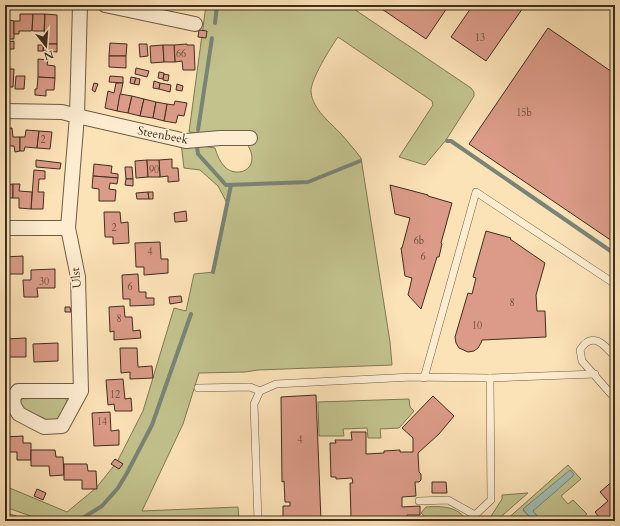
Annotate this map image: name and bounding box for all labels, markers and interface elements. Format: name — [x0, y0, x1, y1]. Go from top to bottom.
north arrow — [26, 26, 66, 66]
house number: 13 — [475, 31, 485, 45]
text: N — [42, 47, 56, 64]
house number: 66 — [176, 47, 186, 61]
house number: 15b — [516, 106, 532, 120]
street label: Steenbeek — [136, 122, 190, 148]
house number: 2 — [40, 133, 46, 147]
house number: 90 — [149, 163, 159, 177]
house number: 2 — [111, 221, 117, 235]
house number: 6b — [414, 234, 424, 248]
house number: 4 — [147, 245, 153, 259]
house number: 6 — [420, 250, 426, 264]
street label: Ulst — [67, 267, 85, 289]
house number: 30 — [39, 275, 49, 289]
house number: 6 — [127, 280, 133, 294]
house number: 8 — [509, 296, 515, 310]
house number: 8 — [116, 312, 122, 326]
house number: 10 — [472, 319, 482, 333]
house number: 12 — [110, 388, 120, 402]
house number: 14 — [97, 415, 107, 429]
house number: 4 — [297, 433, 303, 447]

